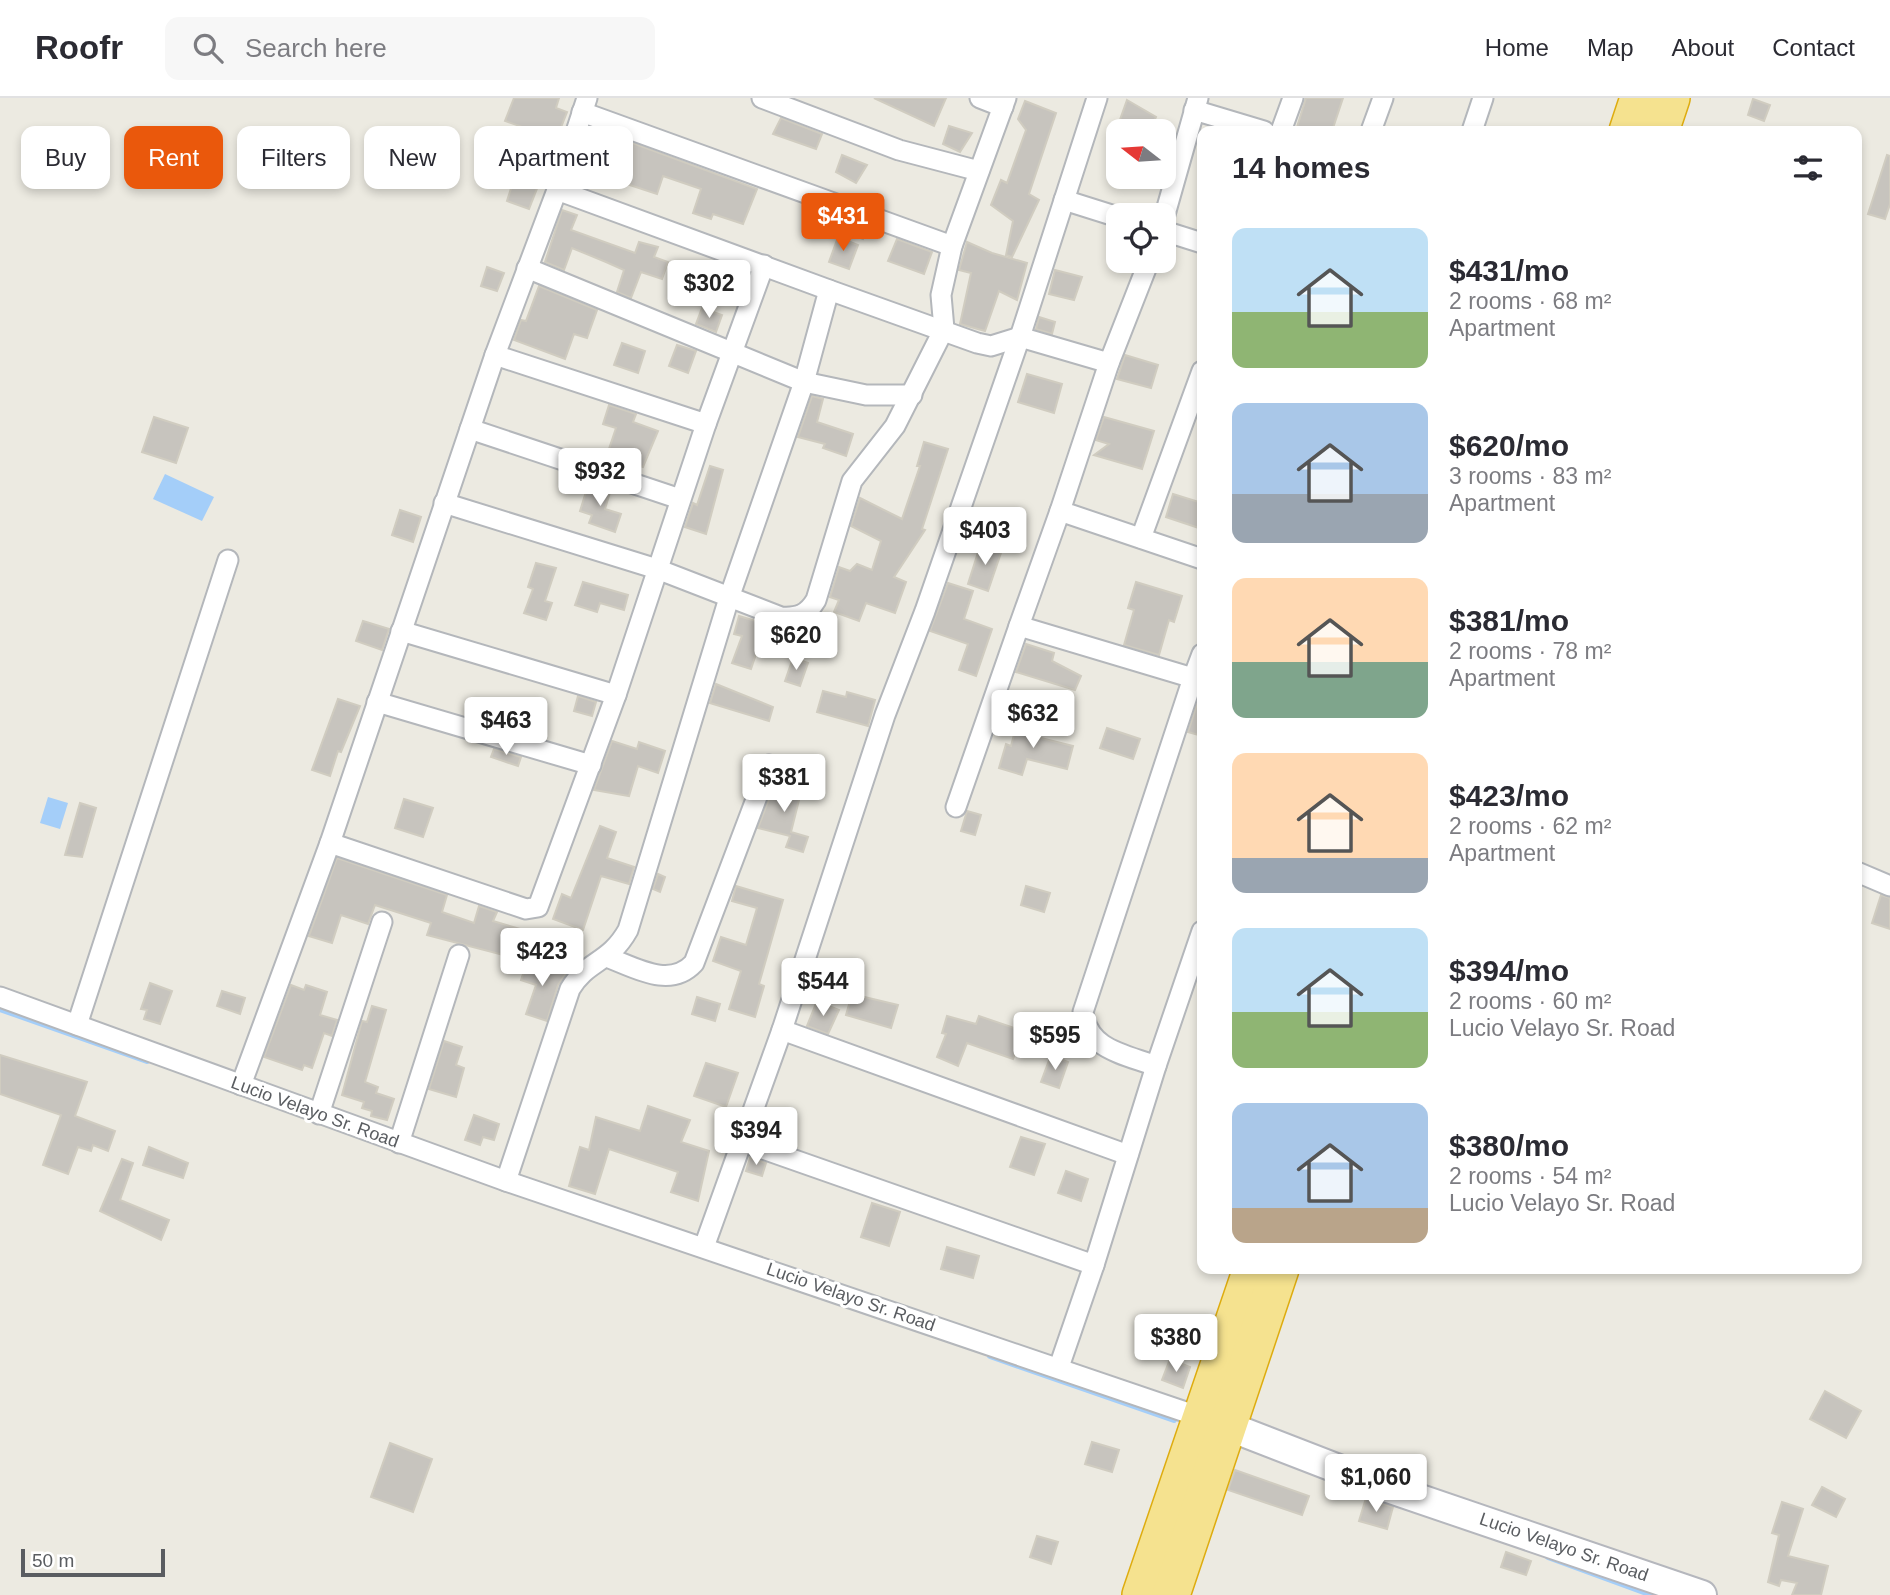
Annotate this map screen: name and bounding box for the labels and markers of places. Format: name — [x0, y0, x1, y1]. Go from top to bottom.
pin: $431 — [802, 194, 884, 253]
pin: $302 — [668, 260, 750, 320]
pin: $932 — [559, 448, 641, 508]
pin: $403 — [944, 508, 1026, 567]
pin: $620 — [755, 612, 837, 672]
pin: $632 — [992, 690, 1074, 750]
pin: $463 — [465, 698, 547, 757]
pin: $381 — [743, 754, 825, 814]
pin: $423 — [501, 928, 583, 988]
pin: $544 — [782, 958, 864, 1018]
pin: $595 — [1014, 1012, 1096, 1072]
pin: $394 — [715, 1108, 797, 1167]
pin: $380 — [1135, 1314, 1217, 1374]
pin: $1,060 — [1319, 1454, 1433, 1514]

